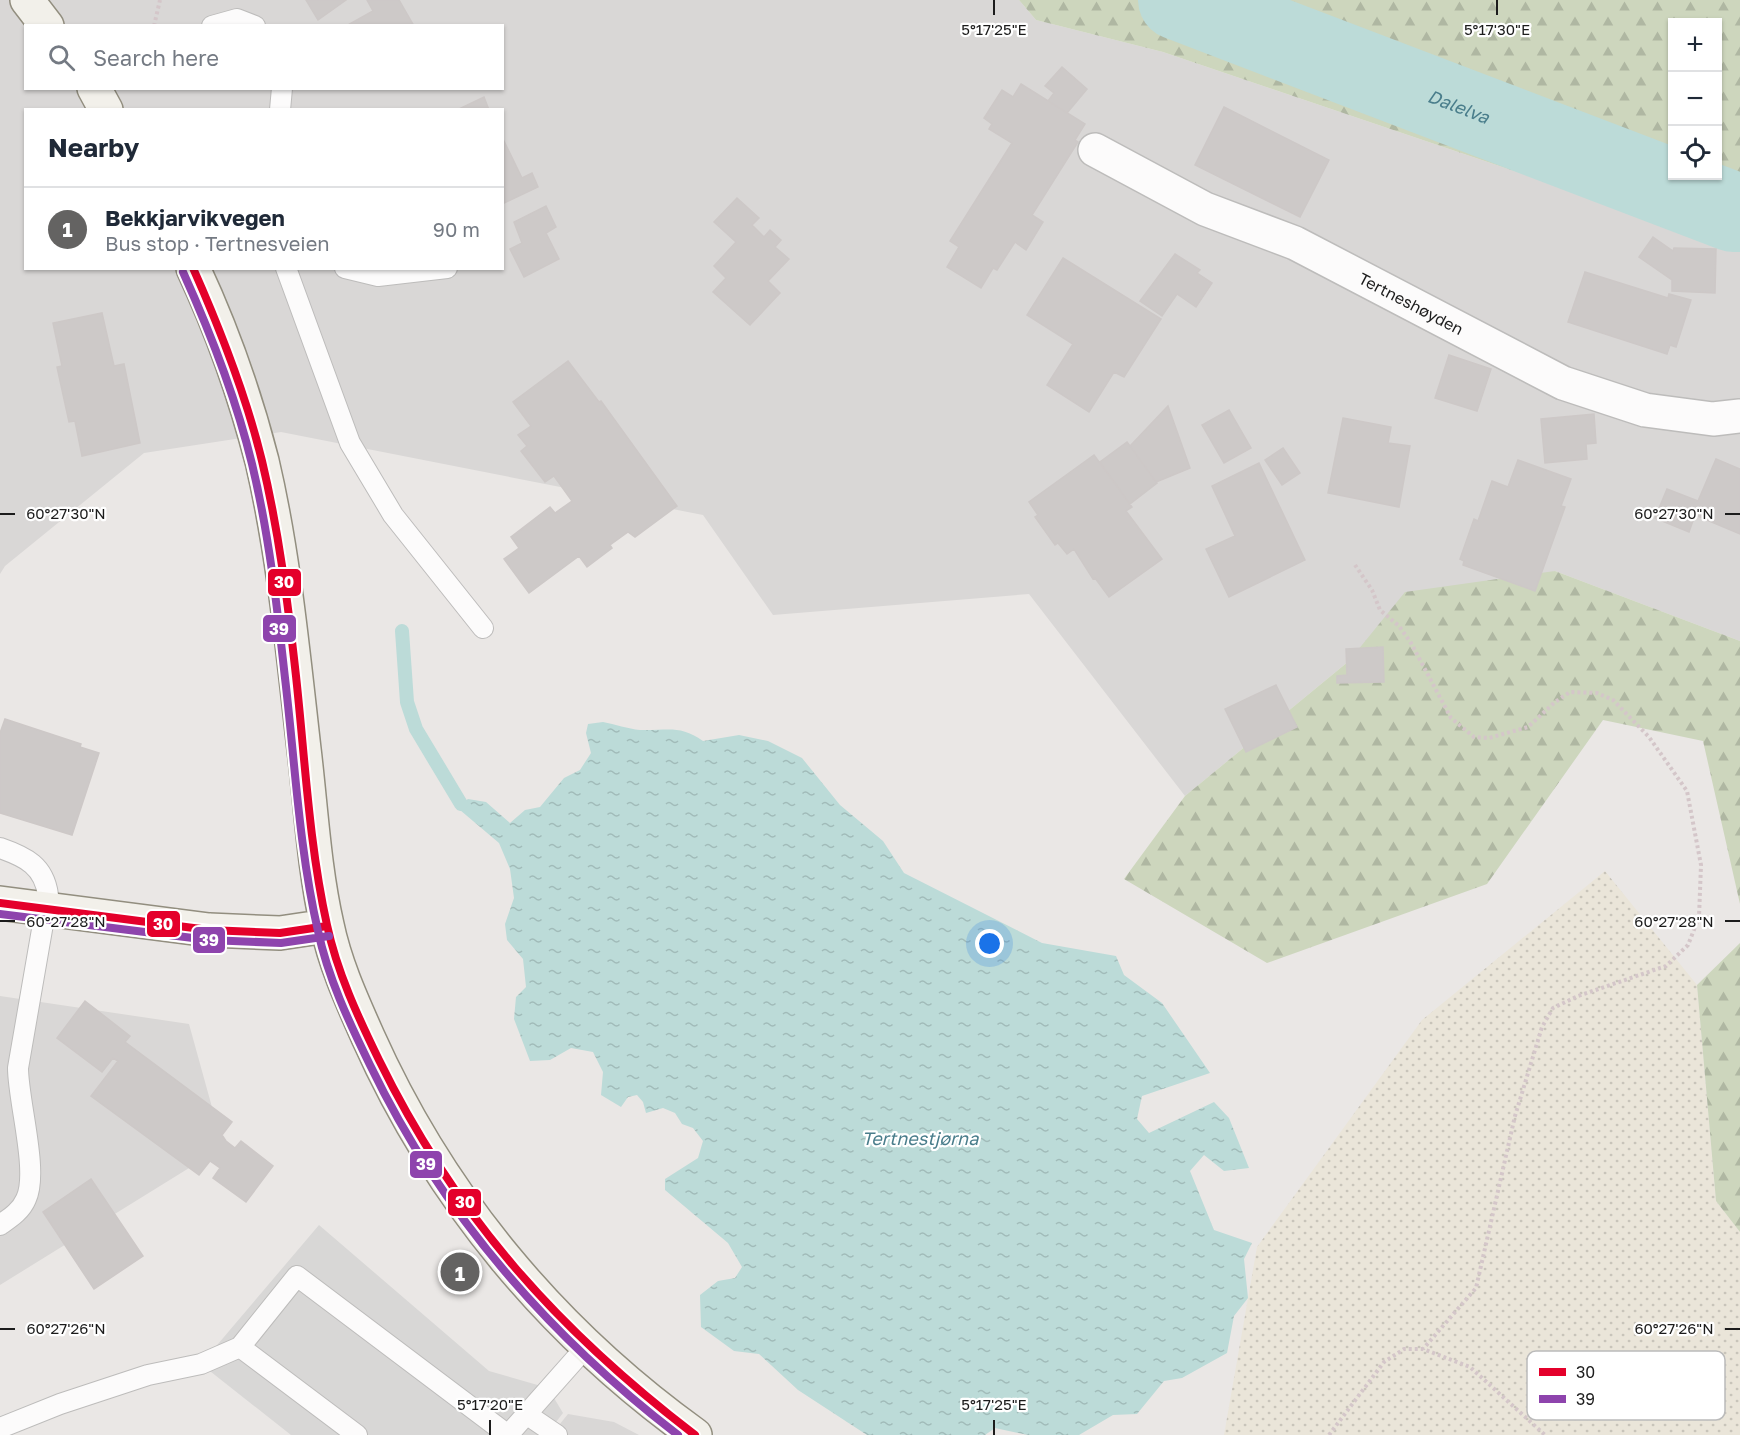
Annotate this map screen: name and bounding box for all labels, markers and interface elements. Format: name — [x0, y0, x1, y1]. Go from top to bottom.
map controls — [1668, 18, 1722, 180]
button: + — [1668, 18, 1722, 72]
text: 5°17'25"E — [961, 20, 1027, 38]
text: 5°17'30"E — [1464, 20, 1530, 38]
search box — [24, 24, 504, 90]
icon: search — [45, 41, 78, 74]
text: Search here — [93, 44, 219, 71]
button: − — [1668, 72, 1722, 126]
water label: Dalelva — [1425, 84, 1493, 128]
button: locate — [1668, 126, 1722, 180]
text: Nearby — [48, 132, 139, 163]
text: Bekkjarvikvegen — [105, 204, 285, 231]
text: 1 — [62, 217, 73, 241]
text: 90 m — [433, 217, 480, 241]
text: Bus stop · Tertnesveien — [105, 231, 330, 255]
street label: Tertneshøyden — [1355, 268, 1467, 339]
text: 60°27'30"N — [26, 504, 106, 522]
text: 60°27'30"N — [1634, 504, 1714, 522]
line badge: 30 — [267, 568, 302, 597]
text: 30 — [274, 572, 294, 592]
line badge: 39 — [262, 614, 297, 643]
text: 39 — [269, 619, 289, 639]
line badge: 30 — [146, 910, 181, 938]
text: 60°27'28"N — [26, 912, 106, 930]
text: 60°27'28"N — [1634, 912, 1714, 930]
text: 30 — [153, 914, 173, 934]
line badge: 39 — [192, 926, 226, 954]
your location — [975, 929, 1004, 958]
text: 39 — [199, 930, 219, 950]
water label: Tertnestjørna — [862, 1127, 979, 1149]
line badge: 39 — [409, 1150, 443, 1179]
text: 39 — [416, 1154, 436, 1174]
line badge: 30 — [447, 1188, 482, 1217]
text: 30 — [455, 1192, 475, 1212]
pin: 1 — [440, 1250, 480, 1294]
text: 60°27'26"N — [26, 1319, 106, 1337]
text: 60°27'26"N — [1634, 1319, 1714, 1337]
legend — [1527, 1351, 1725, 1420]
text: 30 — [1576, 1362, 1595, 1382]
text: 39 — [1576, 1389, 1595, 1409]
text: 5°17'20"E — [457, 1395, 523, 1413]
text: 5°17'25"E — [961, 1395, 1027, 1413]

